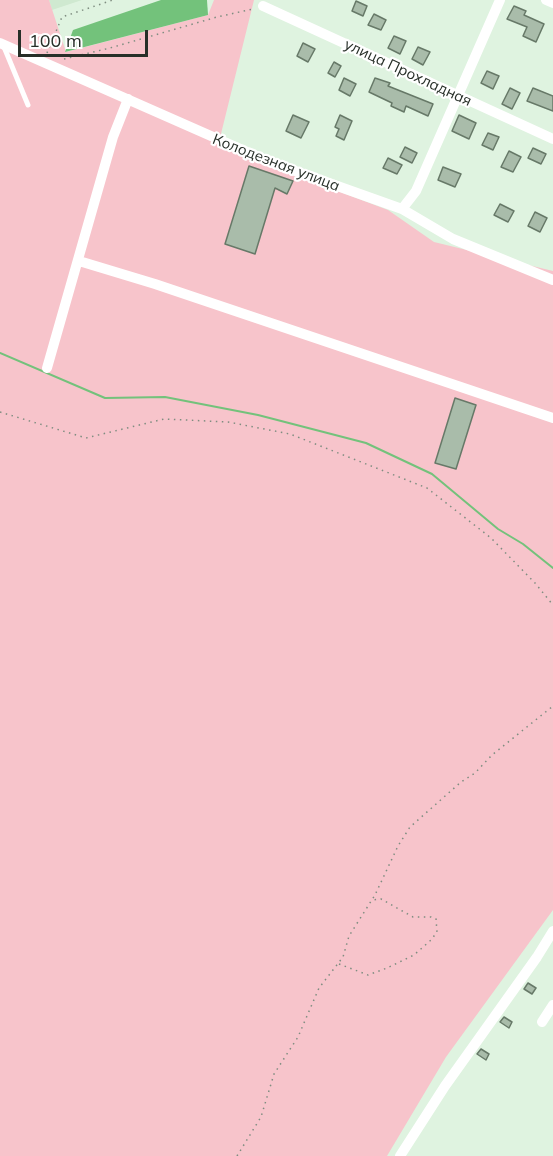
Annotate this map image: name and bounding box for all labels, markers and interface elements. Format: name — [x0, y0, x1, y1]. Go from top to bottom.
scale bar — [21, 18, 152, 56]
text: 100 m — [29, 29, 82, 52]
street label: улица Прохладная — [341, 36, 475, 110]
street label: Колодезная улица — [210, 130, 342, 196]

